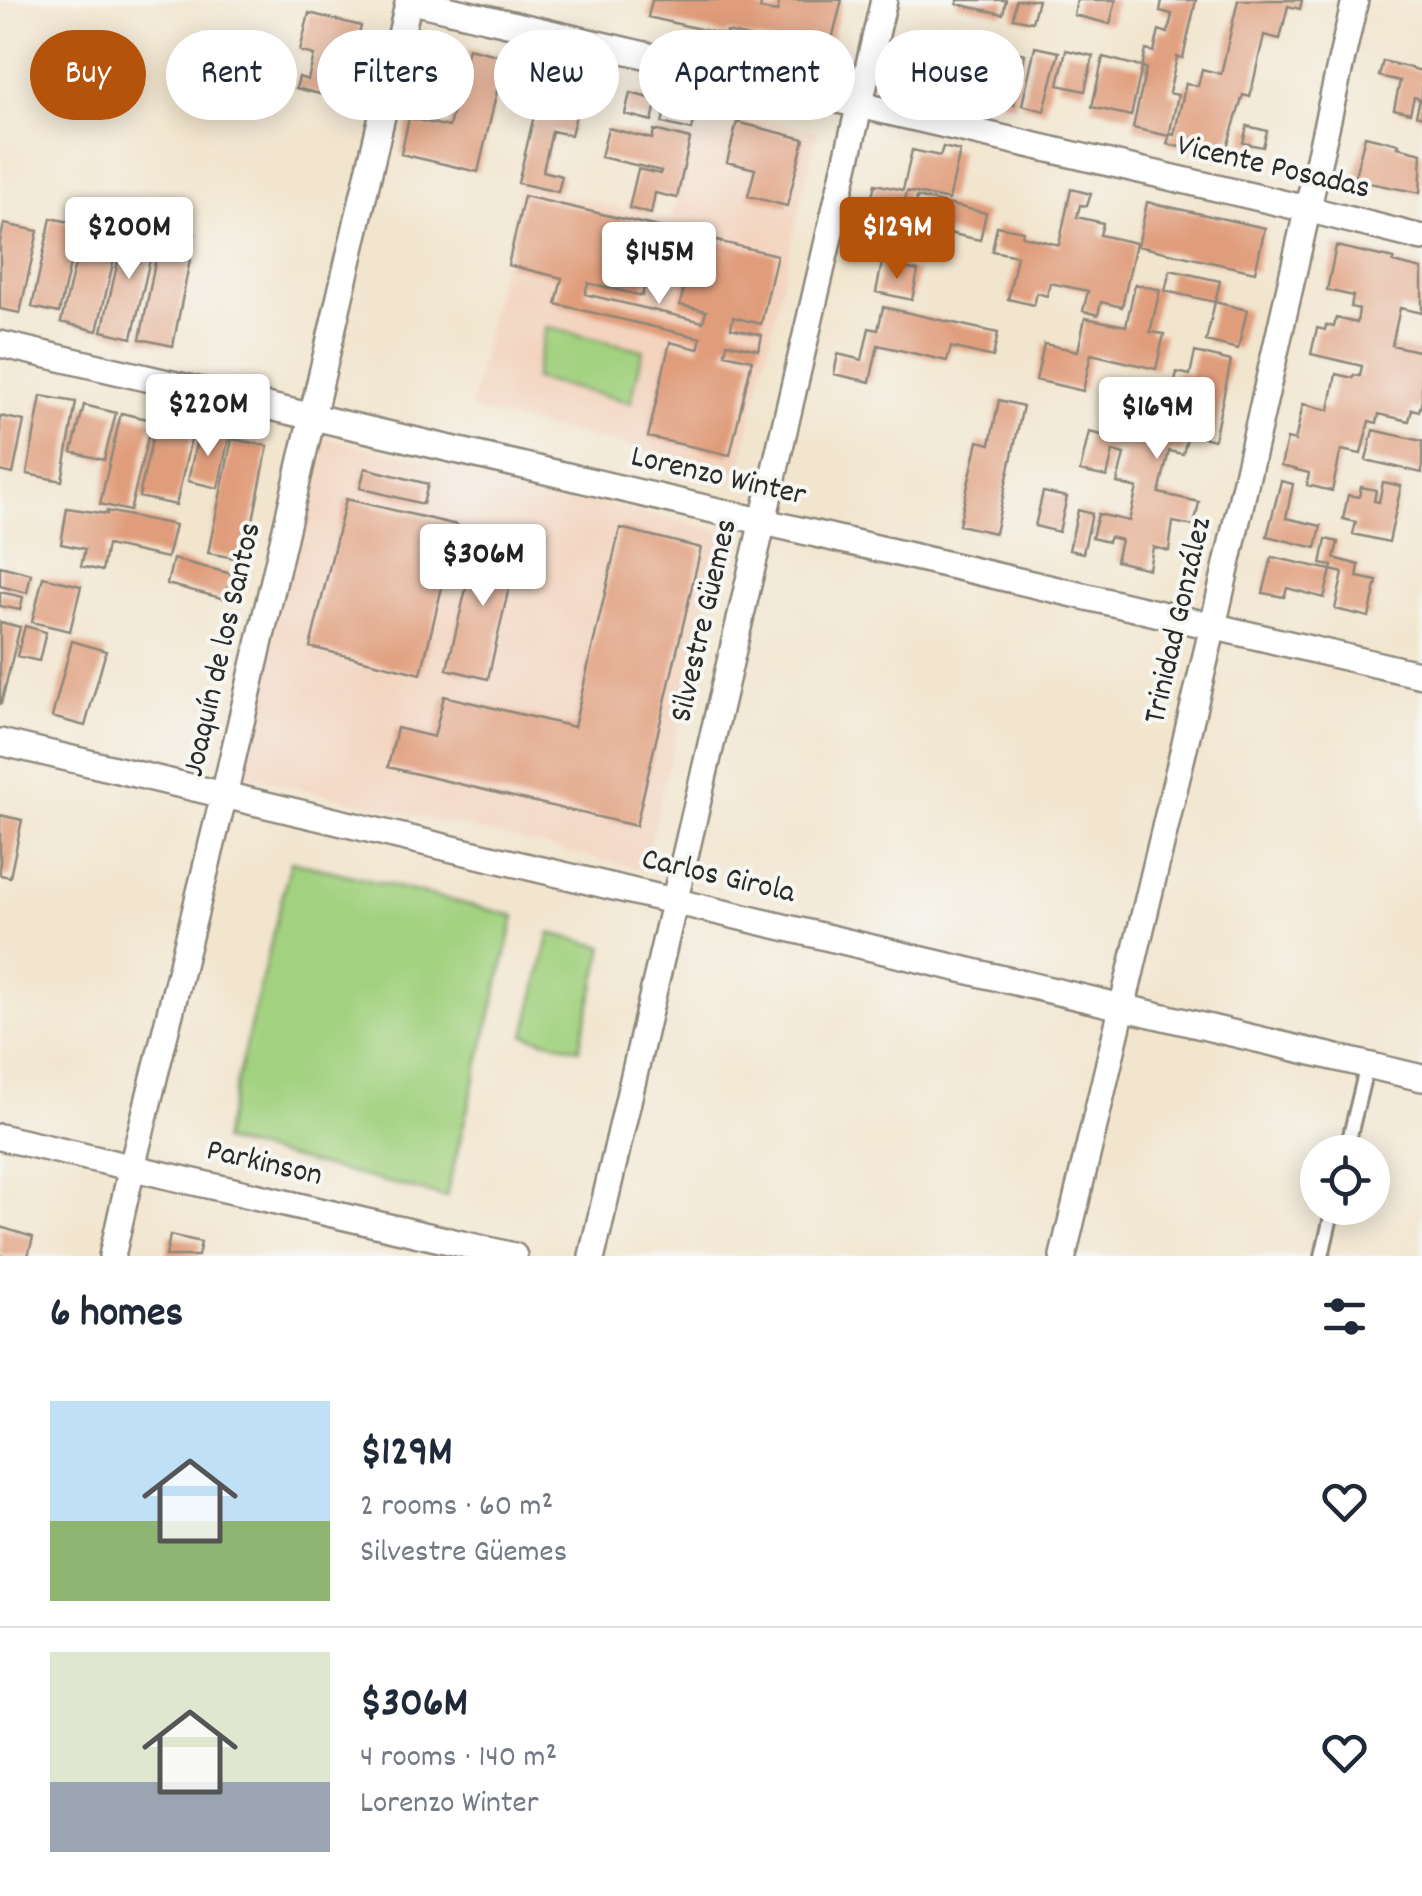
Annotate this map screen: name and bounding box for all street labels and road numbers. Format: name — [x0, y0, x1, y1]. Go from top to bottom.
street label: Vicente Posadas — [1172, 124, 1374, 214]
street label: Lorenzo Winter — [626, 436, 810, 521]
street label: Trinidad González — [1134, 513, 1226, 729]
street label: Silvestre Güemes — [660, 515, 752, 727]
street label: Joaquín de los Santos — [172, 518, 276, 782]
street label: Carlos Girola — [637, 838, 800, 918]
street label: Parkinson — [201, 1129, 327, 1201]

